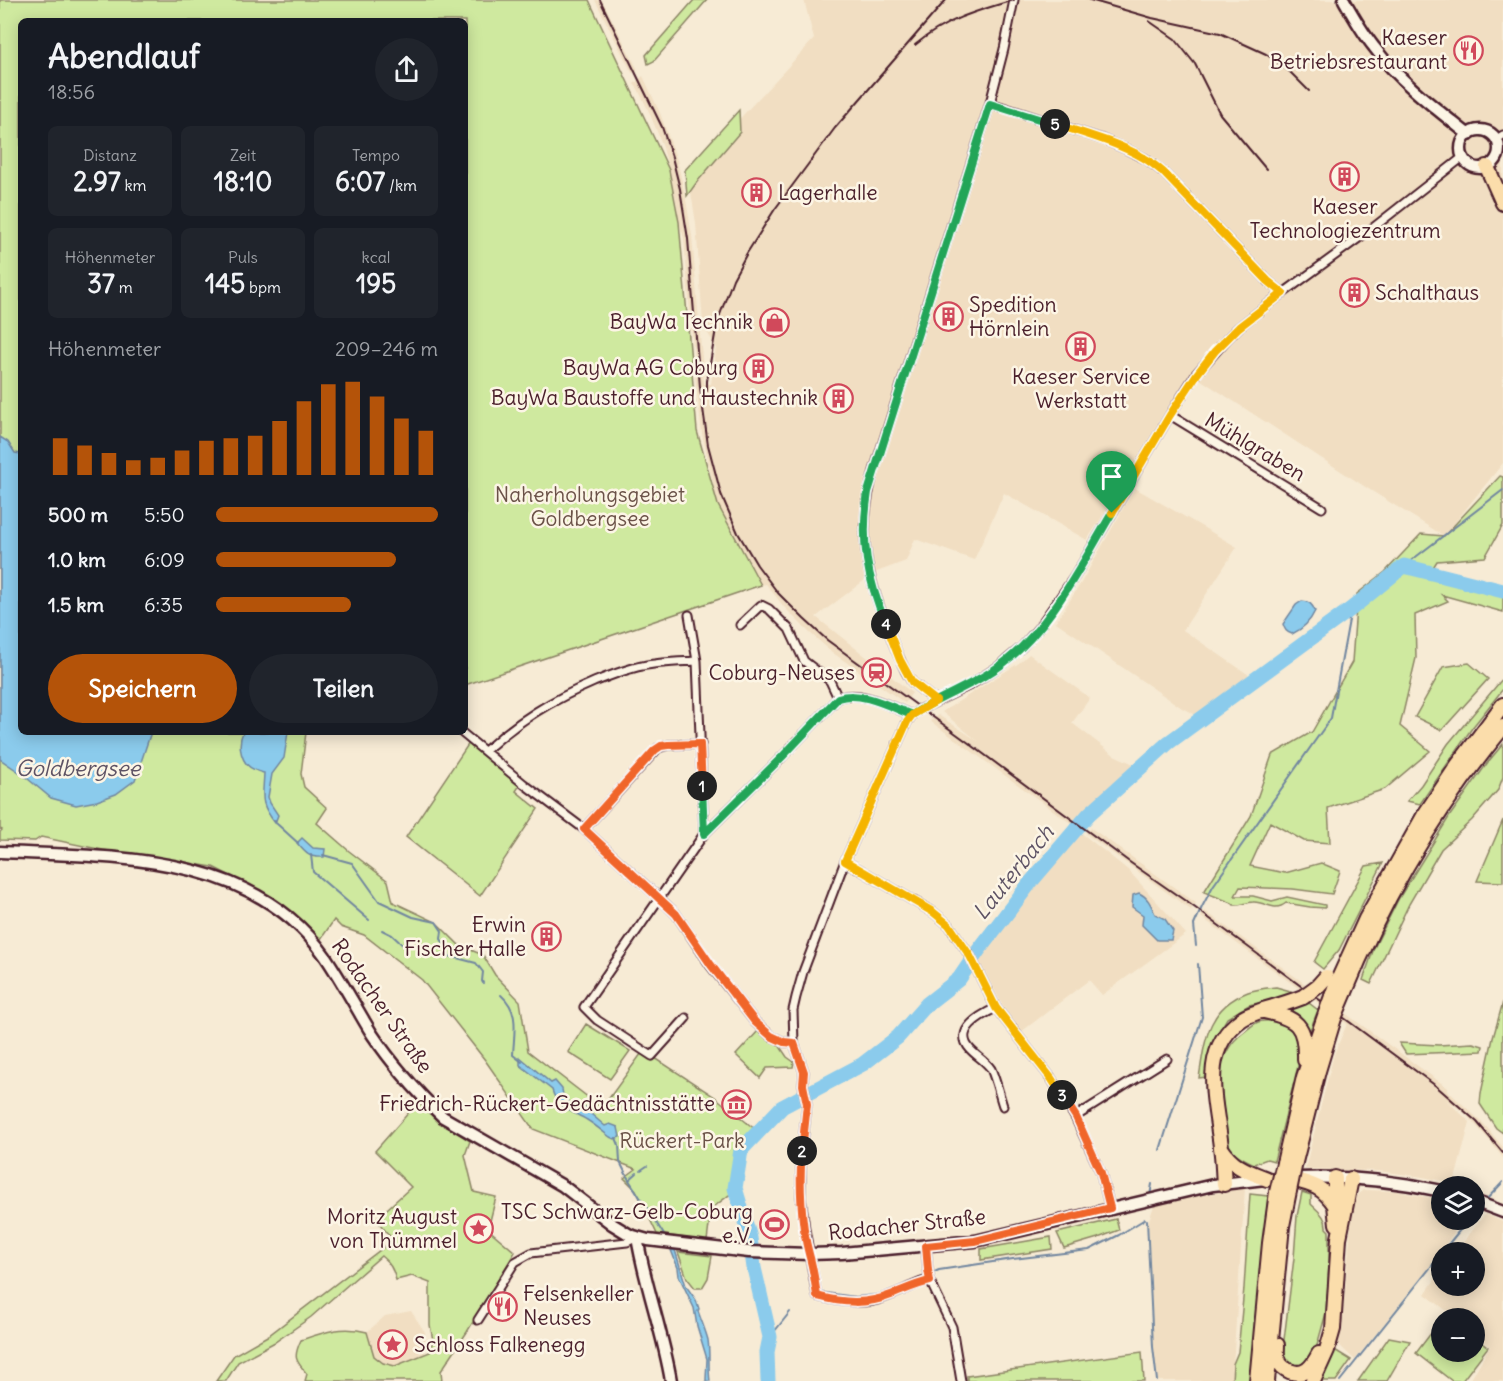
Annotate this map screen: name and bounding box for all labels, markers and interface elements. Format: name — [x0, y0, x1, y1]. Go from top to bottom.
place label: Kaeser Betriebsrestaurant — [1270, 24, 1447, 75]
restaurant icon: Kaeser Betriebsrestaurant — [1452, 34, 1484, 66]
text: Abendlauf — [48, 35, 200, 77]
button: share — [375, 38, 438, 101]
text: 18:56 — [48, 79, 95, 104]
pin: 5 — [1040, 109, 1070, 139]
text: 5 — [1050, 114, 1060, 134]
text: Distanz — [83, 145, 137, 165]
text: Zeit — [230, 145, 256, 165]
text: Tempo — [352, 145, 400, 165]
building icon: Kaeser Technologiezentrum — [1329, 160, 1361, 192]
text: 2.97 — [73, 165, 121, 198]
text: 18:10 — [214, 165, 272, 198]
text: 6:07 — [335, 165, 385, 198]
text: km — [121, 175, 147, 195]
text: /km — [385, 175, 417, 195]
building icon: Lagerhalle — [741, 177, 773, 209]
place label: Lagerhalle — [778, 179, 878, 206]
place label: Kaeser Technologiezentrum — [1249, 193, 1441, 244]
text: Höhenmeter — [65, 247, 155, 267]
text: Puls — [228, 247, 258, 267]
text: kcal — [362, 247, 390, 267]
text: 37 — [87, 267, 115, 300]
text: 145 — [205, 267, 245, 300]
text: 195 — [356, 267, 396, 300]
text: m — [115, 277, 133, 297]
text: bpm — [245, 277, 281, 297]
building icon: Schalthaus — [1338, 277, 1370, 309]
place label: Schalthaus — [1375, 279, 1479, 306]
place label: Spedition Hörnlein — [969, 291, 1057, 342]
building icon: Spedition Hörnlein — [932, 301, 964, 333]
shop icon: BayWa Technik — [758, 306, 790, 338]
place label: BayWa Technik — [609, 308, 753, 335]
building icon: Kaeser Service Werkstatt — [1065, 330, 1097, 362]
text: Höhenmeter — [48, 336, 161, 361]
text: 209–246 m — [335, 336, 438, 361]
building icon: BayWa AG Coburg — [743, 352, 775, 384]
place label: BayWa AG Coburg — [563, 354, 738, 381]
place label: Kaeser Service Werkstatt — [1012, 363, 1150, 414]
building icon: BayWa Baustoffe und Haustechnik — [823, 382, 855, 414]
place label: BayWa Baustoffe und Haustechnik — [491, 384, 818, 411]
street label: Mühlgraben — [1200, 406, 1311, 487]
pin — [1086, 451, 1137, 513]
icon: arrive — [1095, 460, 1128, 493]
park label: Naherholungsgebiet Goldbergsee — [495, 481, 685, 532]
text: 500 m — [48, 502, 108, 527]
text: 5:50 — [144, 502, 185, 527]
text: 1.0 km — [48, 547, 106, 572]
text: 6:09 — [144, 547, 185, 572]
text: 1.5 km — [48, 592, 104, 617]
text: 6:35 — [144, 592, 183, 617]
pin: 4 — [871, 609, 901, 639]
text: 4 — [881, 614, 891, 634]
button: Speichern — [48, 654, 237, 723]
button: Teilen — [249, 654, 438, 723]
station icon: Coburg-Neuses — [860, 657, 892, 689]
place label: Coburg-Neuses — [709, 659, 855, 686]
water label: Goldbergsee — [16, 754, 143, 782]
pin: 1 — [687, 771, 717, 801]
text: 1 — [699, 776, 705, 796]
water label: Lauterbach — [966, 818, 1060, 925]
place label: Erwin Fischer Halle — [404, 911, 526, 962]
building icon: Erwin Fischer Halle — [531, 921, 563, 953]
street label: Rodacher Straße — [326, 933, 439, 1078]
pin: 3 — [1047, 1080, 1077, 1110]
text: 3 — [1057, 1085, 1067, 1105]
museum icon: Friedrich-Rückert-Gedächtnisstätte — [720, 1088, 752, 1120]
place label: Friedrich-Rückert-Gedächtnisstätte — [379, 1090, 715, 1117]
park label: Rückert-Park — [619, 1127, 745, 1154]
pin: 2 — [787, 1136, 817, 1166]
text: 2 — [798, 1141, 806, 1161]
map controls — [1431, 1176, 1485, 1362]
button: layers — [1431, 1176, 1485, 1230]
place label: TSC Schwarz-Gelb-Coburg e.V. — [501, 1198, 753, 1249]
place label: Moritz August von Thümmel — [327, 1203, 457, 1254]
street label: Rodacher Straße — [827, 1203, 987, 1246]
sports icon: TSC Schwarz-Gelb-Coburg e.V. — [758, 1208, 790, 1240]
place icon: Moritz August von Thümmel — [462, 1213, 494, 1245]
button: + — [1431, 1242, 1485, 1296]
place label: Felsenkeller Neuses — [523, 1280, 634, 1331]
restaurant icon: Felsenkeller Neuses — [486, 1290, 518, 1322]
button: − — [1431, 1308, 1485, 1362]
place icon: Schloss Falkenegg — [377, 1329, 409, 1361]
place label: Schloss Falkenegg — [414, 1331, 585, 1358]

